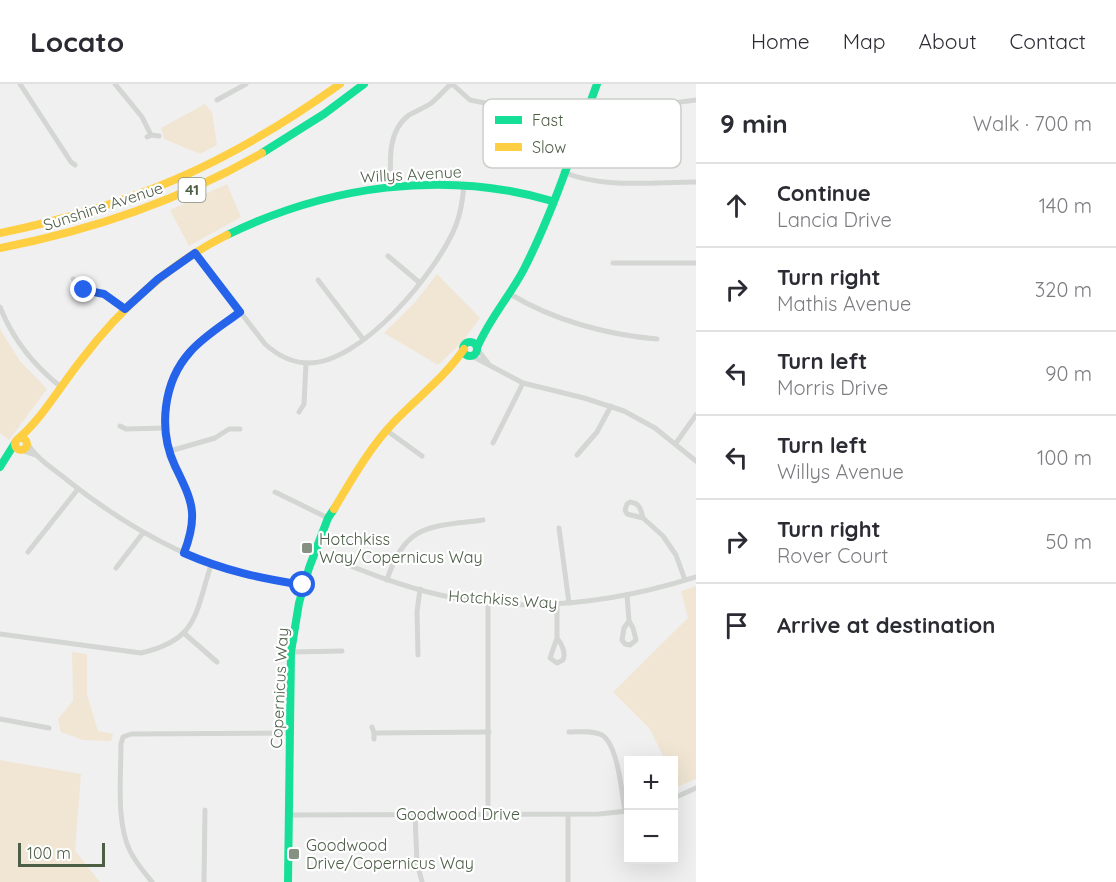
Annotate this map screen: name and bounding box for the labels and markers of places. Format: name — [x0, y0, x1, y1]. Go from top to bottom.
place label: Hotchkiss Way/Copernicus Way — [319, 529, 483, 567]
marker: Hotchkiss Way/Copernicus Way — [300, 541, 314, 555]
place label: Goodwood Drive/Copernicus Way — [306, 835, 474, 873]
marker: Goodwood Drive/Copernicus Way — [287, 847, 301, 861]

